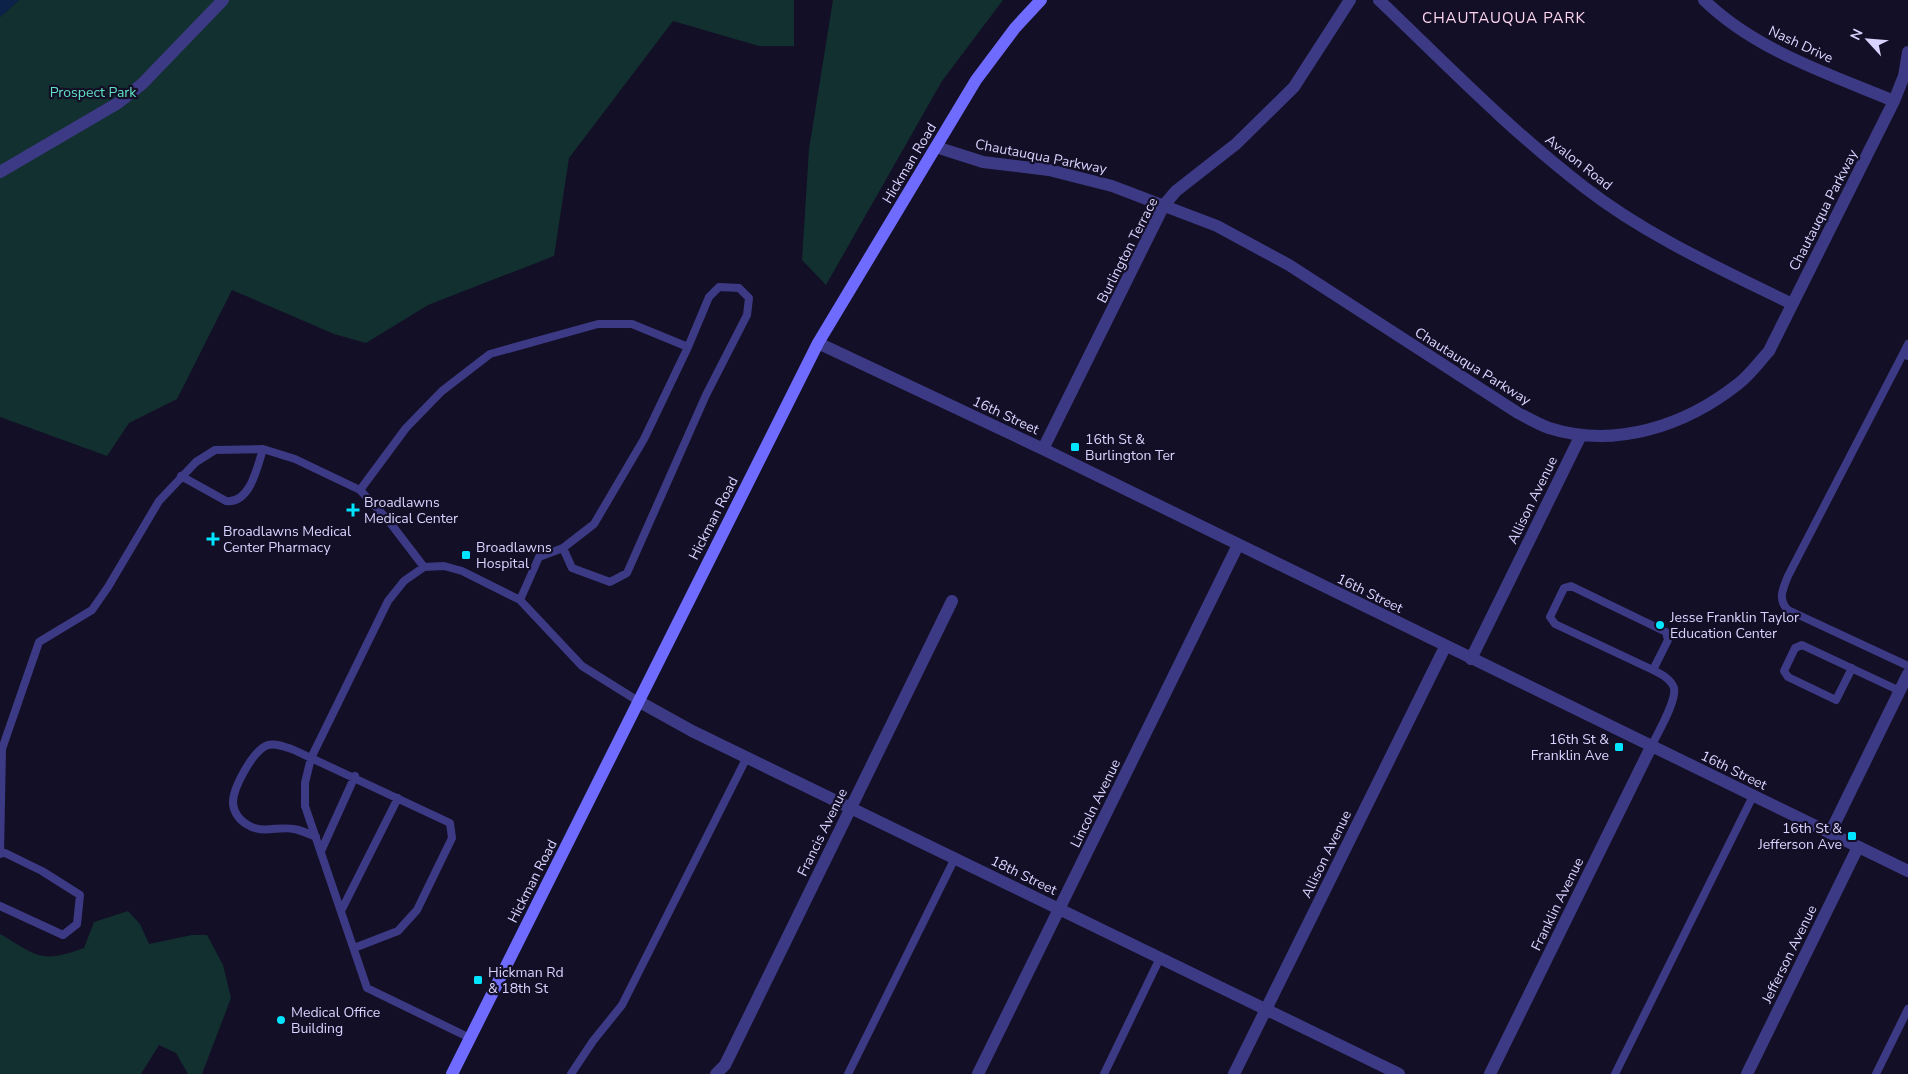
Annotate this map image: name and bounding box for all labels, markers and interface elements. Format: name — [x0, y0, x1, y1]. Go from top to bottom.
district label: CHAUTAUQUA PARK — [1422, 8, 1586, 28]
north arrow — [1843, 15, 1893, 65]
street label: Nash Drive — [1765, 21, 1836, 68]
text: N — [1846, 26, 1868, 43]
park label: Prospect Park — [50, 83, 137, 102]
street label: Hickman Road — [878, 119, 941, 207]
street label: Avalon Road — [1541, 130, 1616, 195]
street label: Chautauqua Parkway — [973, 134, 1109, 179]
street label: Chautauqua Parkway — [1785, 146, 1863, 274]
street label: Burlington Terrace — [1093, 194, 1162, 306]
street label: Chautauqua Parkway — [1411, 323, 1535, 410]
street label: 16th Street — [969, 392, 1042, 439]
place label: 16th St & Burlington Ter — [1085, 430, 1175, 465]
marker: 16th St & Burlington Ter — [1069, 441, 1081, 453]
street label: Allison Avenue — [1503, 453, 1562, 547]
street label: Hickman Road — [684, 473, 743, 563]
place label: Broadlawns Medical Center — [364, 493, 458, 528]
marker: Broadlawns Medical Center — [346, 503, 360, 517]
place label: Broadlawns Medical Center Pharmacy — [223, 522, 352, 557]
marker: Broadlawns Medical Center Pharmacy — [207, 533, 219, 545]
place label: Broadlawns Hospital — [476, 538, 552, 573]
marker: Broadlawns Hospital — [460, 549, 472, 561]
street label: 16th Street — [1334, 569, 1406, 618]
place label: Jesse Franklin Taylor Education Center — [1669, 608, 1799, 643]
marker: Jesse Franklin Taylor Education Center — [1654, 619, 1666, 631]
place label: 16th St & Franklin Ave — [1531, 730, 1609, 765]
marker: 16th St & Franklin Ave — [1613, 741, 1625, 753]
street label: 16th Street — [1698, 746, 1770, 795]
street label: Lincoln Avenue — [1066, 756, 1125, 851]
street label: Francis Avenue — [793, 785, 852, 879]
street label: Allison Avenue — [1297, 807, 1356, 901]
place label: 16th St & Jefferson Ave — [1757, 819, 1842, 854]
marker: 16th St & Jefferson Ave — [1846, 830, 1858, 842]
street label: Hickman Road — [503, 836, 562, 926]
street label: 18th Street — [988, 851, 1060, 900]
street label: Franklin Avenue — [1527, 854, 1588, 954]
street label: Jefferson Avenue — [1757, 902, 1821, 1007]
place label: Hickman Rd & 18th St — [488, 963, 564, 998]
marker: Hickman Rd & 18th St — [472, 974, 484, 986]
place label: Medical Office Building — [291, 1003, 380, 1038]
marker: Medical Office Building — [275, 1014, 287, 1026]

